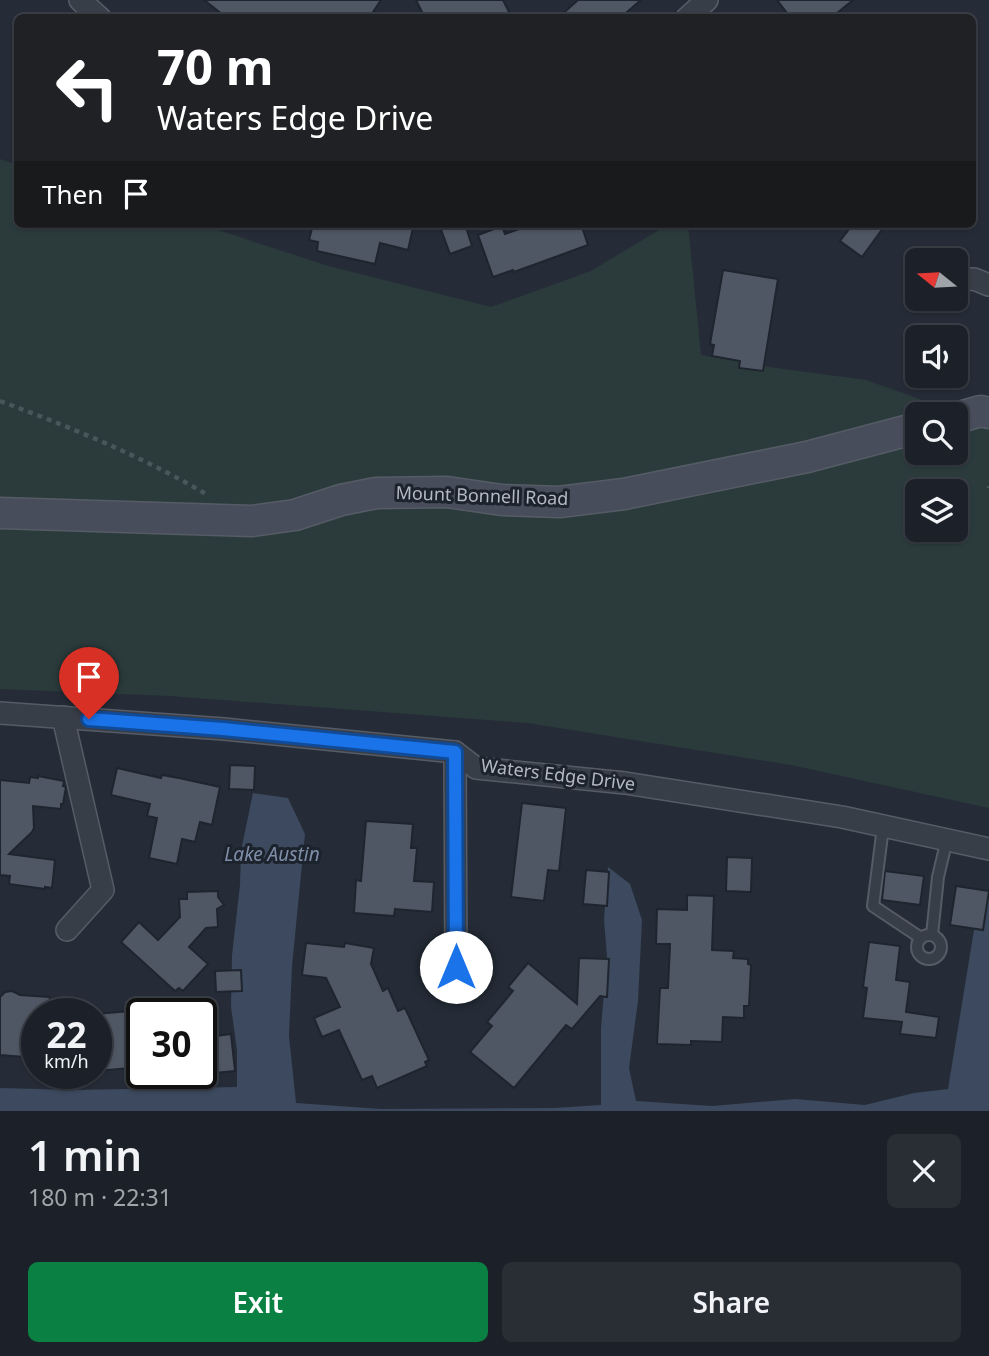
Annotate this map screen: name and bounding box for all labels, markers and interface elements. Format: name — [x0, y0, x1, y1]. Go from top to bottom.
text: 70 m — [157, 33, 274, 99]
icon: left — [42, 42, 133, 133]
text: Waters Edge Drive — [157, 96, 433, 139]
icon: arrive — [117, 175, 155, 213]
text: Then — [42, 176, 103, 212]
north arrow — [905, 248, 968, 312]
map controls — [905, 248, 968, 542]
button: sound — [905, 325, 968, 388]
button: search — [905, 402, 968, 465]
button: layers — [905, 479, 968, 542]
street label: Mount Bonnell Road — [395, 480, 569, 510]
pin — [59, 647, 119, 719]
icon: arrive — [70, 658, 108, 696]
street label: Waters Edge Drive — [480, 753, 637, 795]
water label: Lake Austin — [224, 841, 320, 867]
position arrow — [419, 930, 493, 1004]
speed limit sign: 30 — [126, 998, 217, 1089]
text: 22 — [46, 1011, 87, 1058]
text: km/h — [44, 1049, 89, 1073]
text: 1 min — [28, 1126, 142, 1183]
button: close — [887, 1134, 961, 1208]
text: 180 m · 22:31 — [28, 1181, 172, 1213]
button: Exit — [28, 1262, 488, 1342]
button: Share — [502, 1262, 961, 1342]

